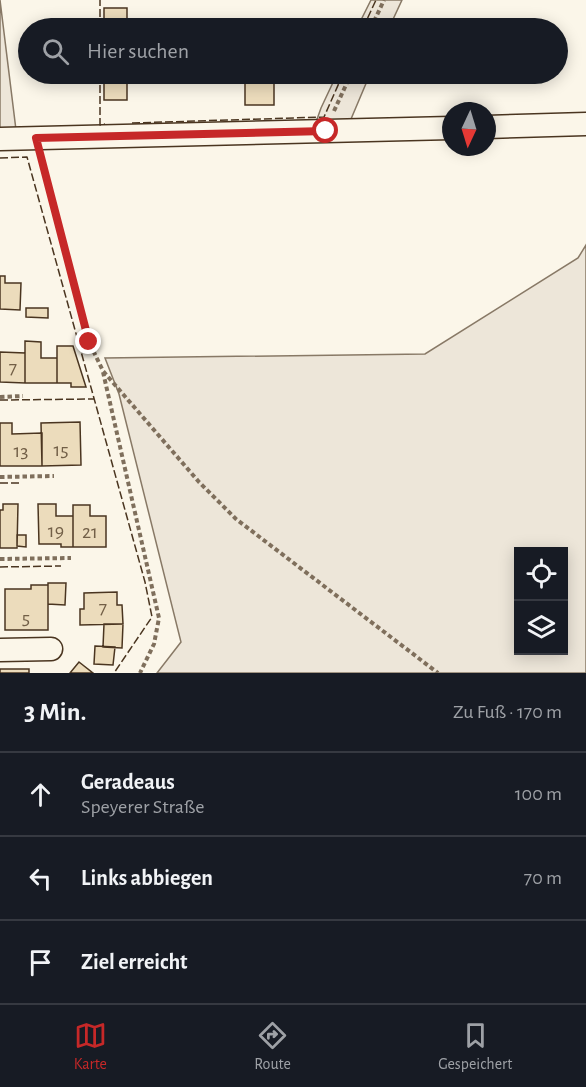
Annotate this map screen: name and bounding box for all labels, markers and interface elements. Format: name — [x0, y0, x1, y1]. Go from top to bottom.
search box — [18, 18, 568, 84]
icon: search — [39, 35, 72, 68]
text: Hier suchen — [87, 40, 189, 62]
north arrow — [442, 102, 496, 156]
route start — [312, 117, 338, 143]
route end — [75, 328, 101, 354]
house number: 7 — [9, 358, 17, 378]
house number: 15 — [53, 440, 69, 460]
house number: 13 — [13, 441, 29, 461]
house number: 19 — [48, 521, 64, 541]
house number: 21 — [82, 522, 98, 542]
map controls — [514, 547, 568, 655]
button: locate — [514, 547, 568, 601]
house number: 7 — [99, 598, 107, 618]
button: layers — [514, 601, 568, 655]
house number: 5 — [22, 608, 30, 628]
text: 3 Min. — [24, 699, 86, 725]
text: Zu Fuß · 170 m — [453, 702, 562, 722]
text: Geradeaus — [81, 771, 175, 793]
icon: ahead — [24, 778, 57, 811]
text: 100 m — [515, 784, 562, 804]
text: Speyerer Straße — [81, 797, 204, 817]
icon: left — [24, 862, 57, 895]
text: Links abbiegen — [81, 867, 213, 889]
text: 70 m — [524, 868, 562, 888]
icon: arrive — [24, 946, 57, 979]
text: Ziel erreicht — [81, 951, 188, 973]
tab: Karte — [74, 1019, 107, 1074]
tab: Route — [254, 1019, 291, 1074]
tab: Gespeichert — [438, 1019, 512, 1074]

